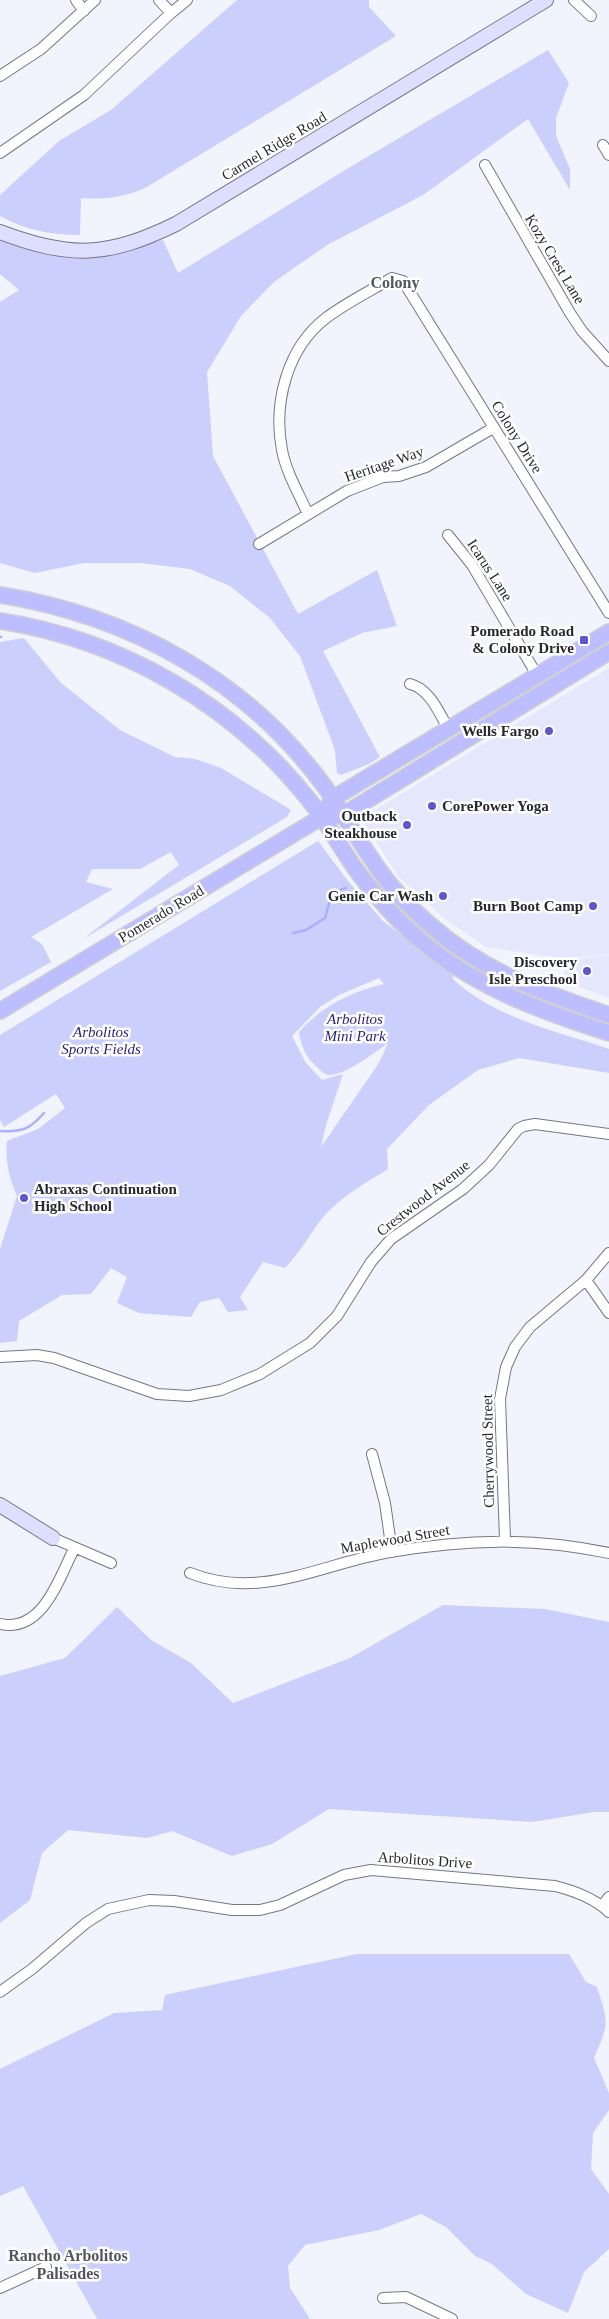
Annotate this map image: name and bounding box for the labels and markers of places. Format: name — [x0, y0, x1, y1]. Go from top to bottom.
place label: Pomerado Road & Colony Drive — [470, 623, 575, 656]
marker: Pomerado Road & Colony Drive — [578, 634, 590, 646]
place label: Wells Fargo — [462, 723, 539, 739]
marker: Wells Fargo — [543, 725, 555, 737]
place label: CorePower Yoga — [442, 798, 549, 814]
marker: CorePower Yoga — [426, 800, 438, 812]
place label: Outback Steakhouse — [324, 808, 398, 841]
marker: Outback Steakhouse — [401, 819, 413, 831]
place label: Genie Car Wash — [328, 888, 434, 904]
marker: Genie Car Wash — [437, 890, 449, 902]
place label: Burn Boot Camp — [473, 898, 583, 914]
marker: Burn Boot Camp — [587, 900, 599, 912]
place label: Discovery Isle Preschool — [489, 954, 577, 987]
marker: Discovery Isle Preschool — [581, 965, 593, 977]
place label: Abraxas Continuation High School — [34, 1181, 178, 1214]
marker: Abraxas Continuation High School — [18, 1192, 30, 1204]

